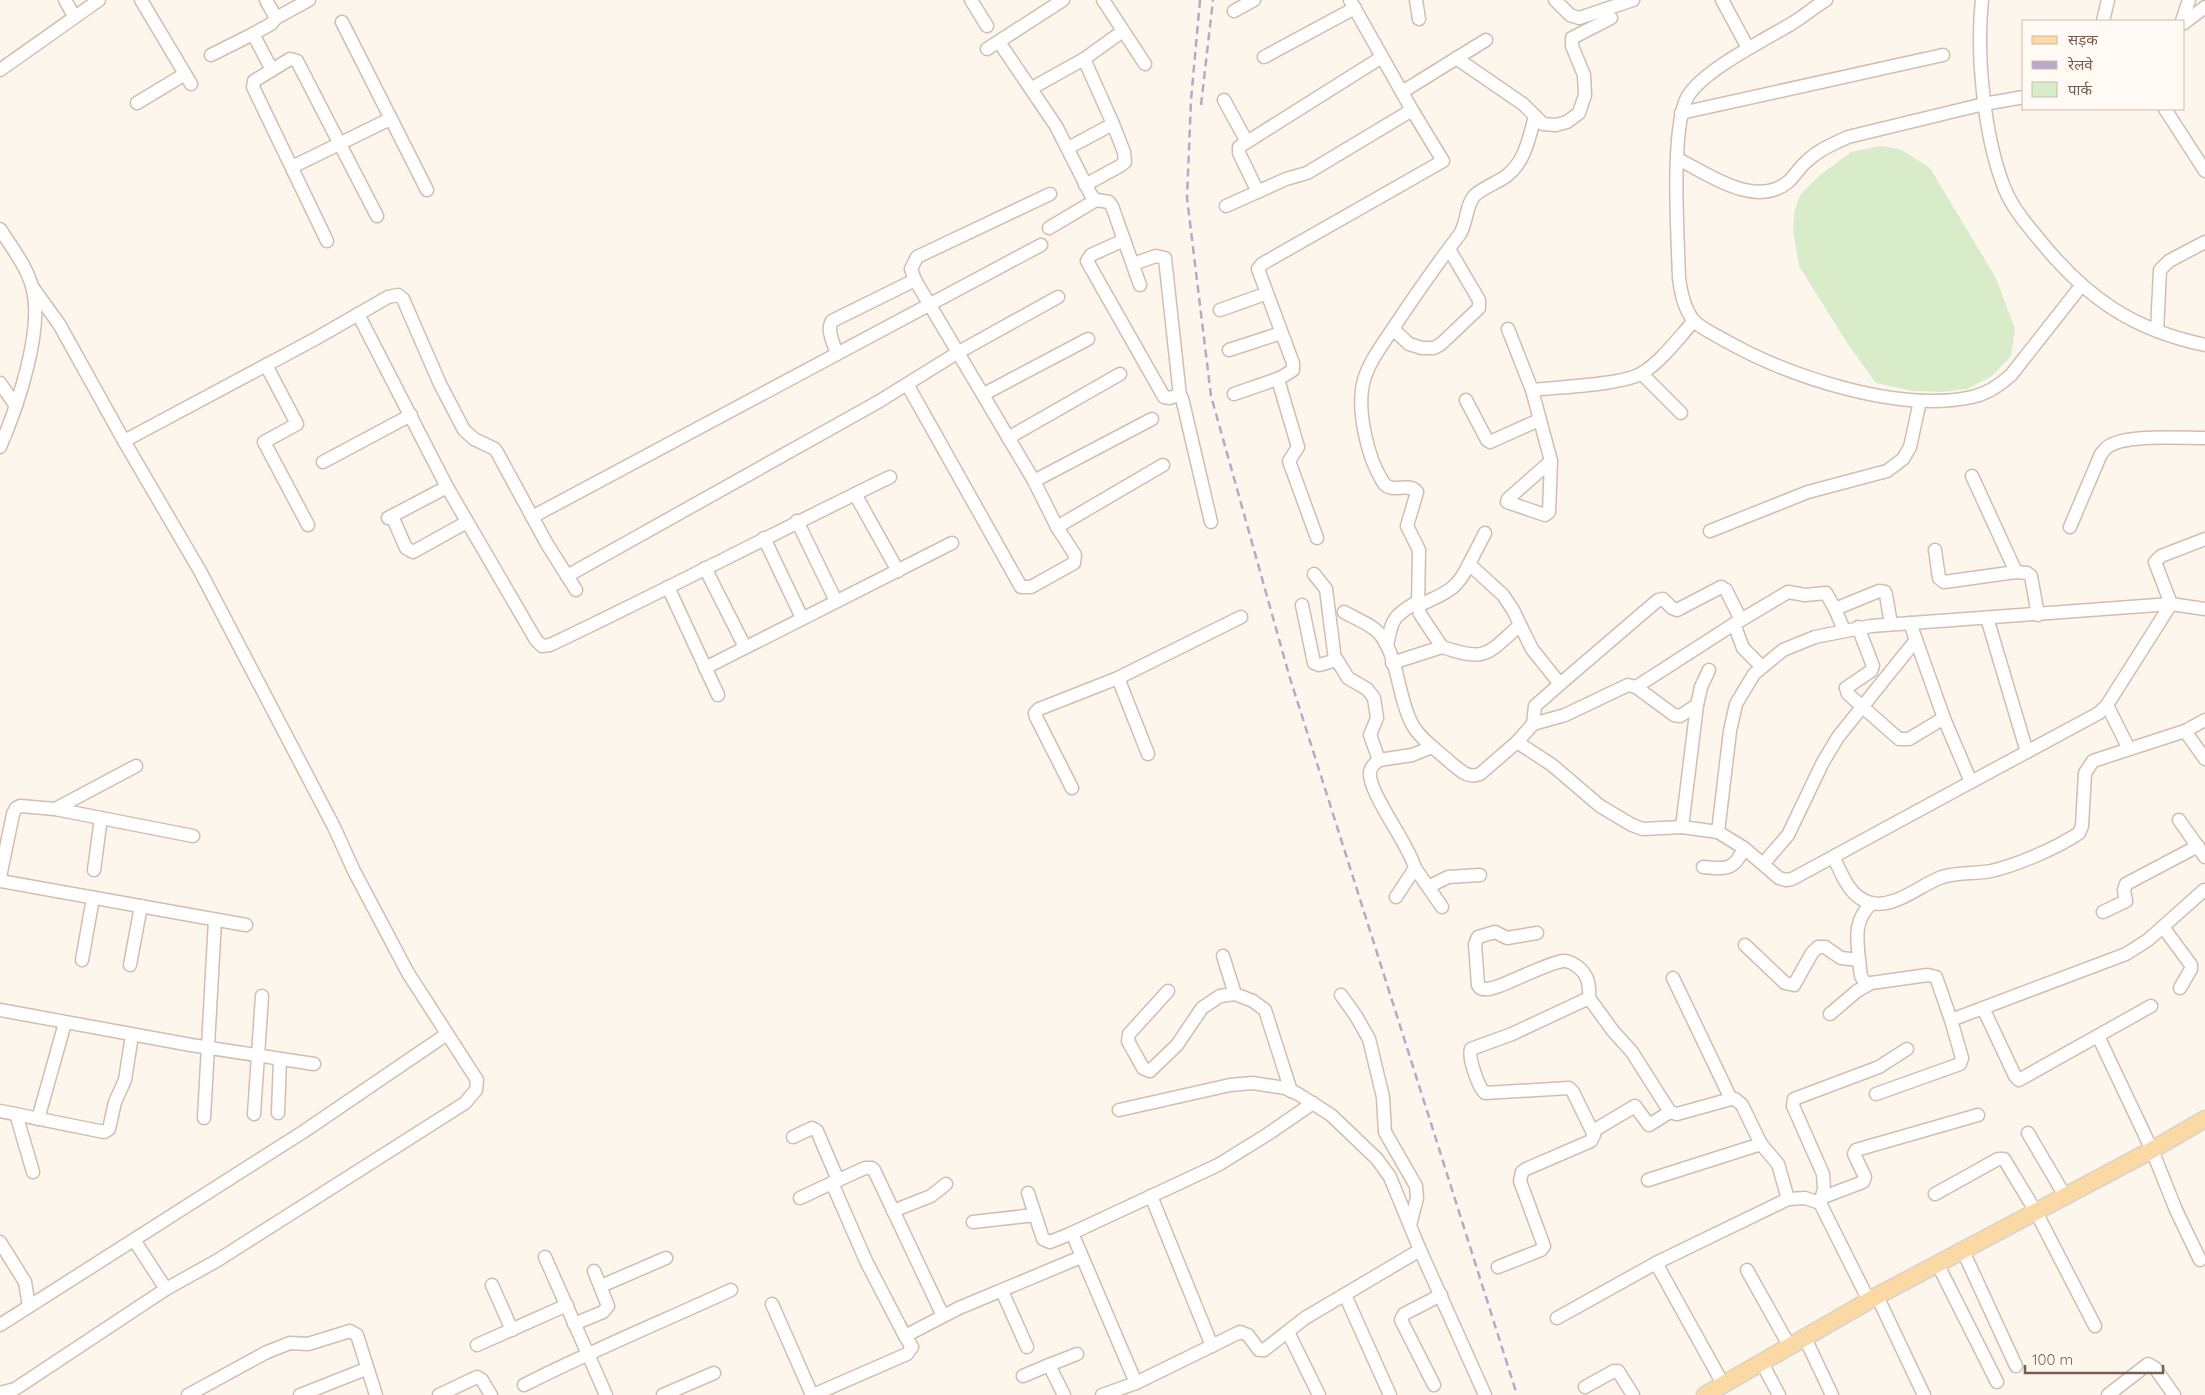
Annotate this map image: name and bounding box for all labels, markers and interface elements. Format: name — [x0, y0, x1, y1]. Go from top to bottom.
legend — [2022, 20, 2185, 110]
text: सड़क — [2068, 30, 2098, 49]
text: रेलवे — [2067, 55, 2093, 74]
text: पार्क — [2068, 80, 2092, 99]
scale bar — [2025, 1342, 2162, 1374]
text: 100 m — [2032, 1350, 2073, 1369]

